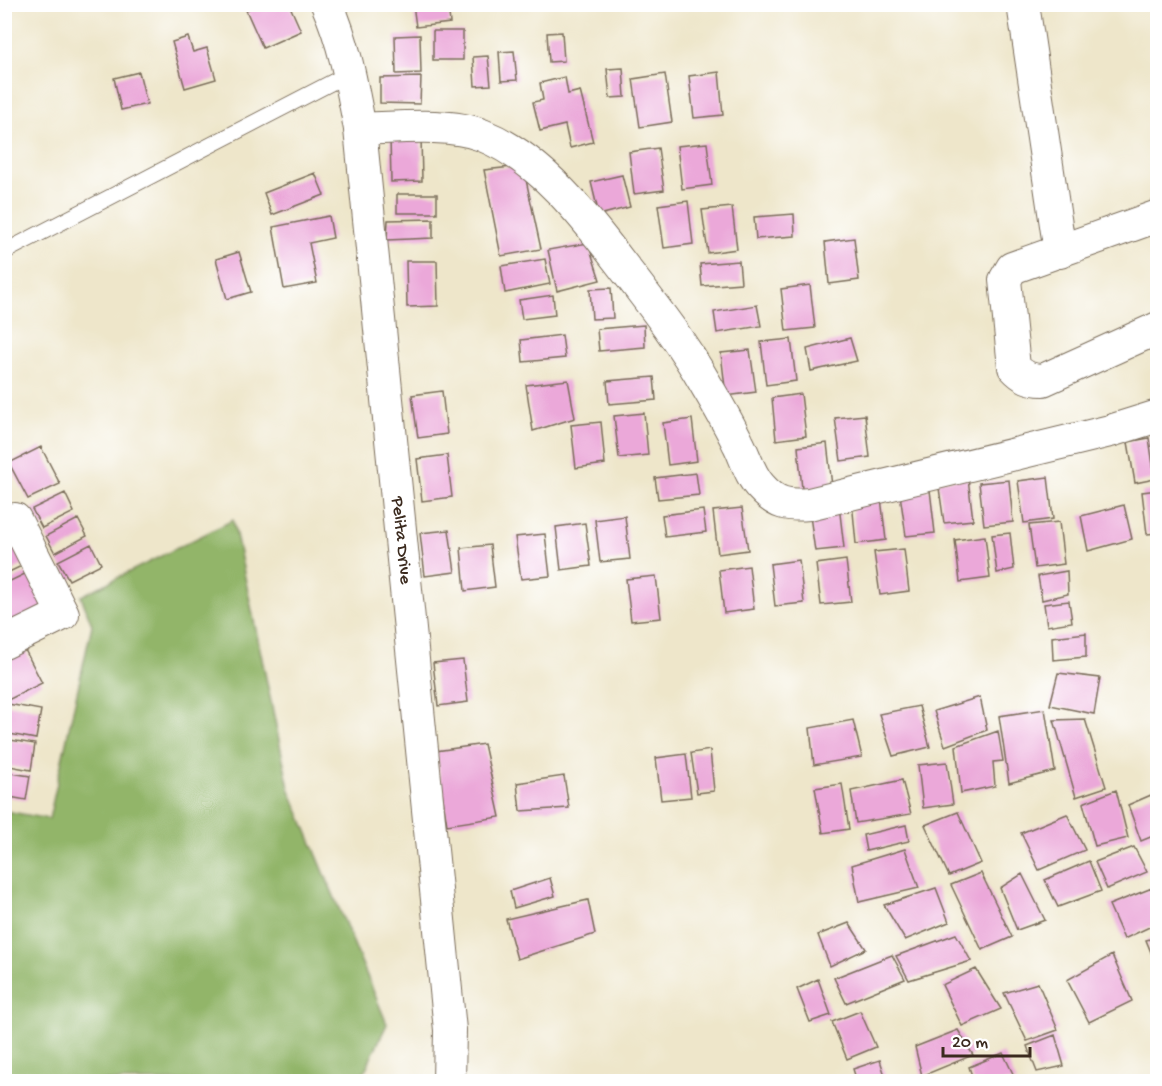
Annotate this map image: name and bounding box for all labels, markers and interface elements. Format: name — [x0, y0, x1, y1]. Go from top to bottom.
street label: Pelita Drive — [386, 495, 416, 586]
scale bar — [943, 1020, 1030, 1058]
text: 20 m — [952, 1033, 988, 1054]

